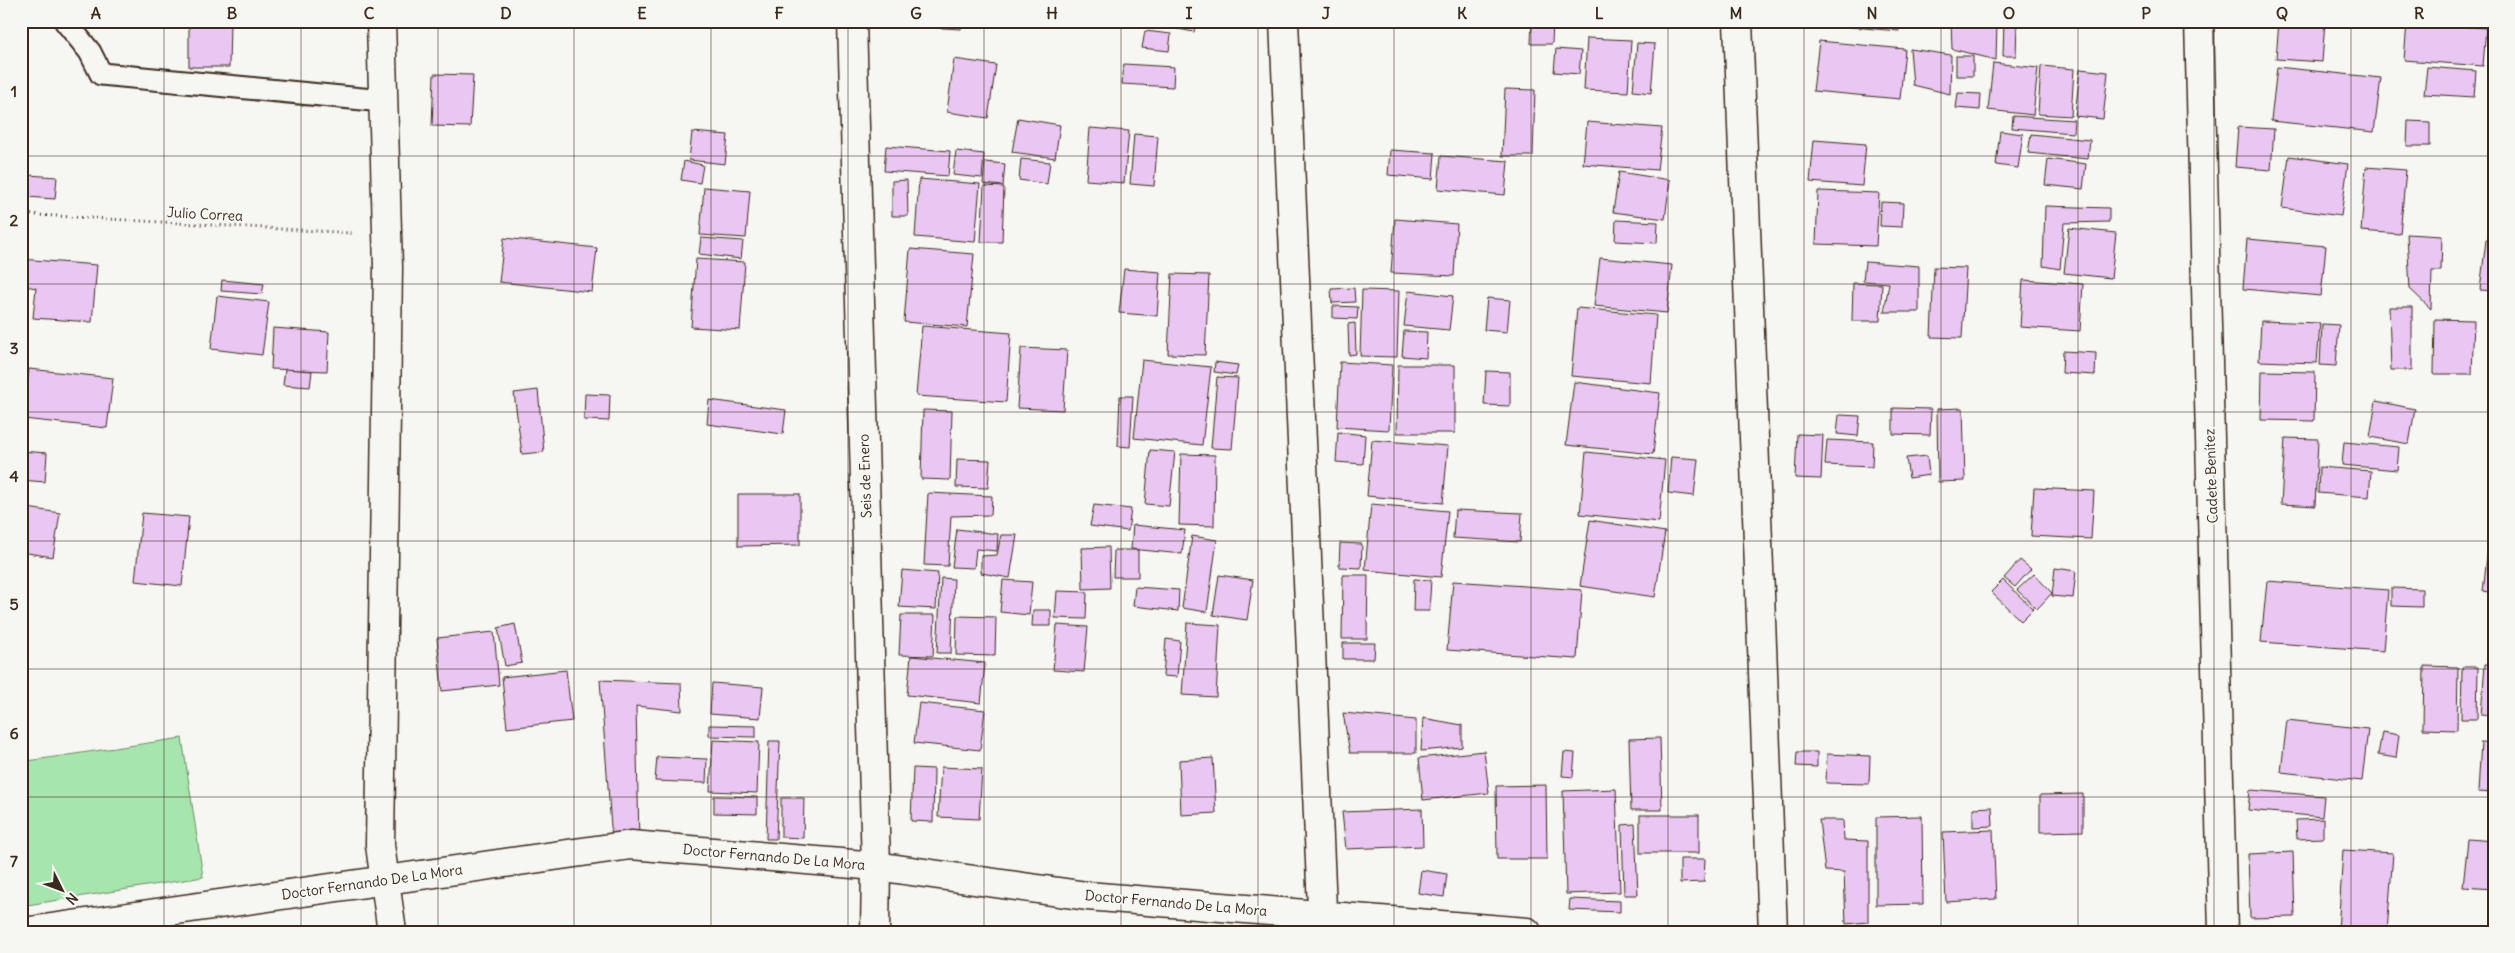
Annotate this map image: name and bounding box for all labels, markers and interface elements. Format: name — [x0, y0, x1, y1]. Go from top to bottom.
text: A — [91, 3, 101, 23]
text: B — [227, 3, 238, 23]
text: C — [364, 3, 375, 23]
text: D — [500, 3, 512, 23]
text: E — [637, 3, 647, 23]
text: F — [774, 3, 784, 23]
text: G — [910, 3, 922, 23]
text: H — [1046, 3, 1058, 23]
text: I — [1186, 3, 1193, 23]
text: J — [1322, 3, 1331, 23]
text: K — [1457, 3, 1467, 23]
text: L — [1595, 3, 1604, 23]
text: M — [1730, 3, 1743, 23]
text: N — [1866, 3, 1878, 23]
text: O — [2003, 3, 2015, 23]
text: P — [2141, 3, 2151, 23]
text: Q — [2276, 3, 2288, 23]
text: R — [2414, 3, 2425, 23]
text: 1 — [11, 81, 17, 101]
street label: Julio Correa — [166, 203, 244, 225]
text: 2 — [10, 210, 19, 230]
text: 3 — [9, 338, 19, 358]
street label: Cadete Benítez — [2200, 428, 2222, 524]
street label: Seis de Enero — [855, 433, 875, 519]
text: 4 — [9, 466, 19, 486]
text: 5 — [9, 594, 19, 614]
text: 6 — [9, 723, 19, 743]
street label: Doctor Fernando De La Mora — [682, 840, 866, 874]
text: 7 — [10, 851, 18, 871]
street label: Doctor Fernando De La Mora — [280, 860, 464, 904]
north arrow — [38, 866, 88, 916]
street label: Doctor Fernando De La Mora — [1084, 886, 1268, 920]
text: N — [62, 889, 82, 908]

